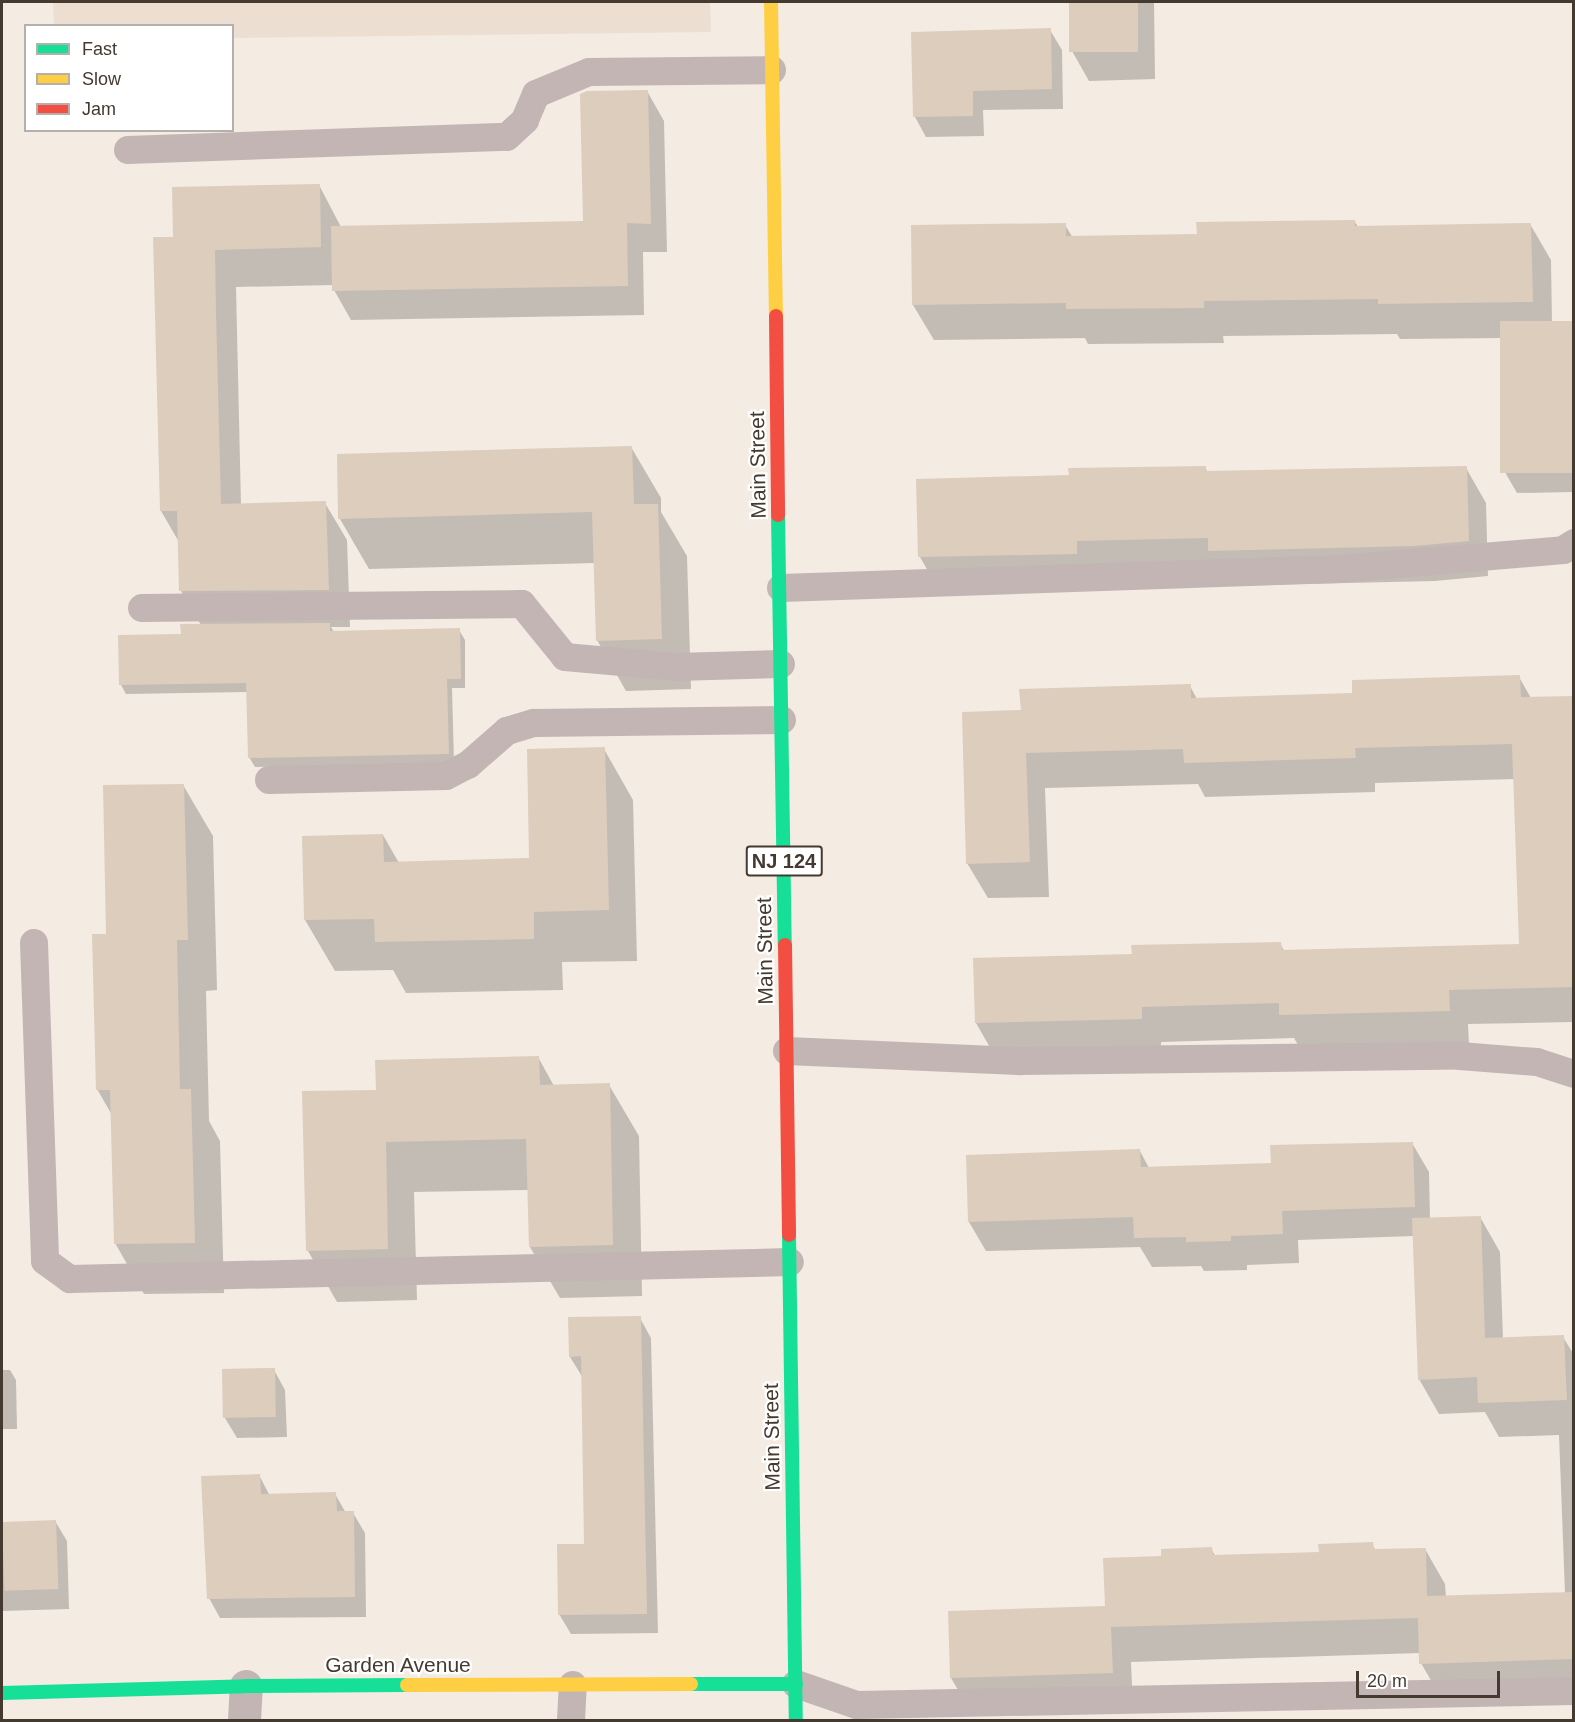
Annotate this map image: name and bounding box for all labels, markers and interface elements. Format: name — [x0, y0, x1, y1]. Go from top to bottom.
legend — [24, 24, 234, 132]
text: Fast — [82, 39, 117, 59]
text: Slow — [82, 69, 121, 89]
text: Jam — [82, 99, 116, 119]
street label: Main Street — [744, 411, 772, 519]
road number: NJ 124 — [745, 844, 823, 878]
street label: Main Street — [751, 897, 779, 1005]
street label: Main Street — [758, 1383, 786, 1491]
street label: Garden Avenue — [325, 1652, 471, 1678]
scale bar — [1359, 1659, 1503, 1697]
text: 20 m — [1367, 1671, 1407, 1691]

